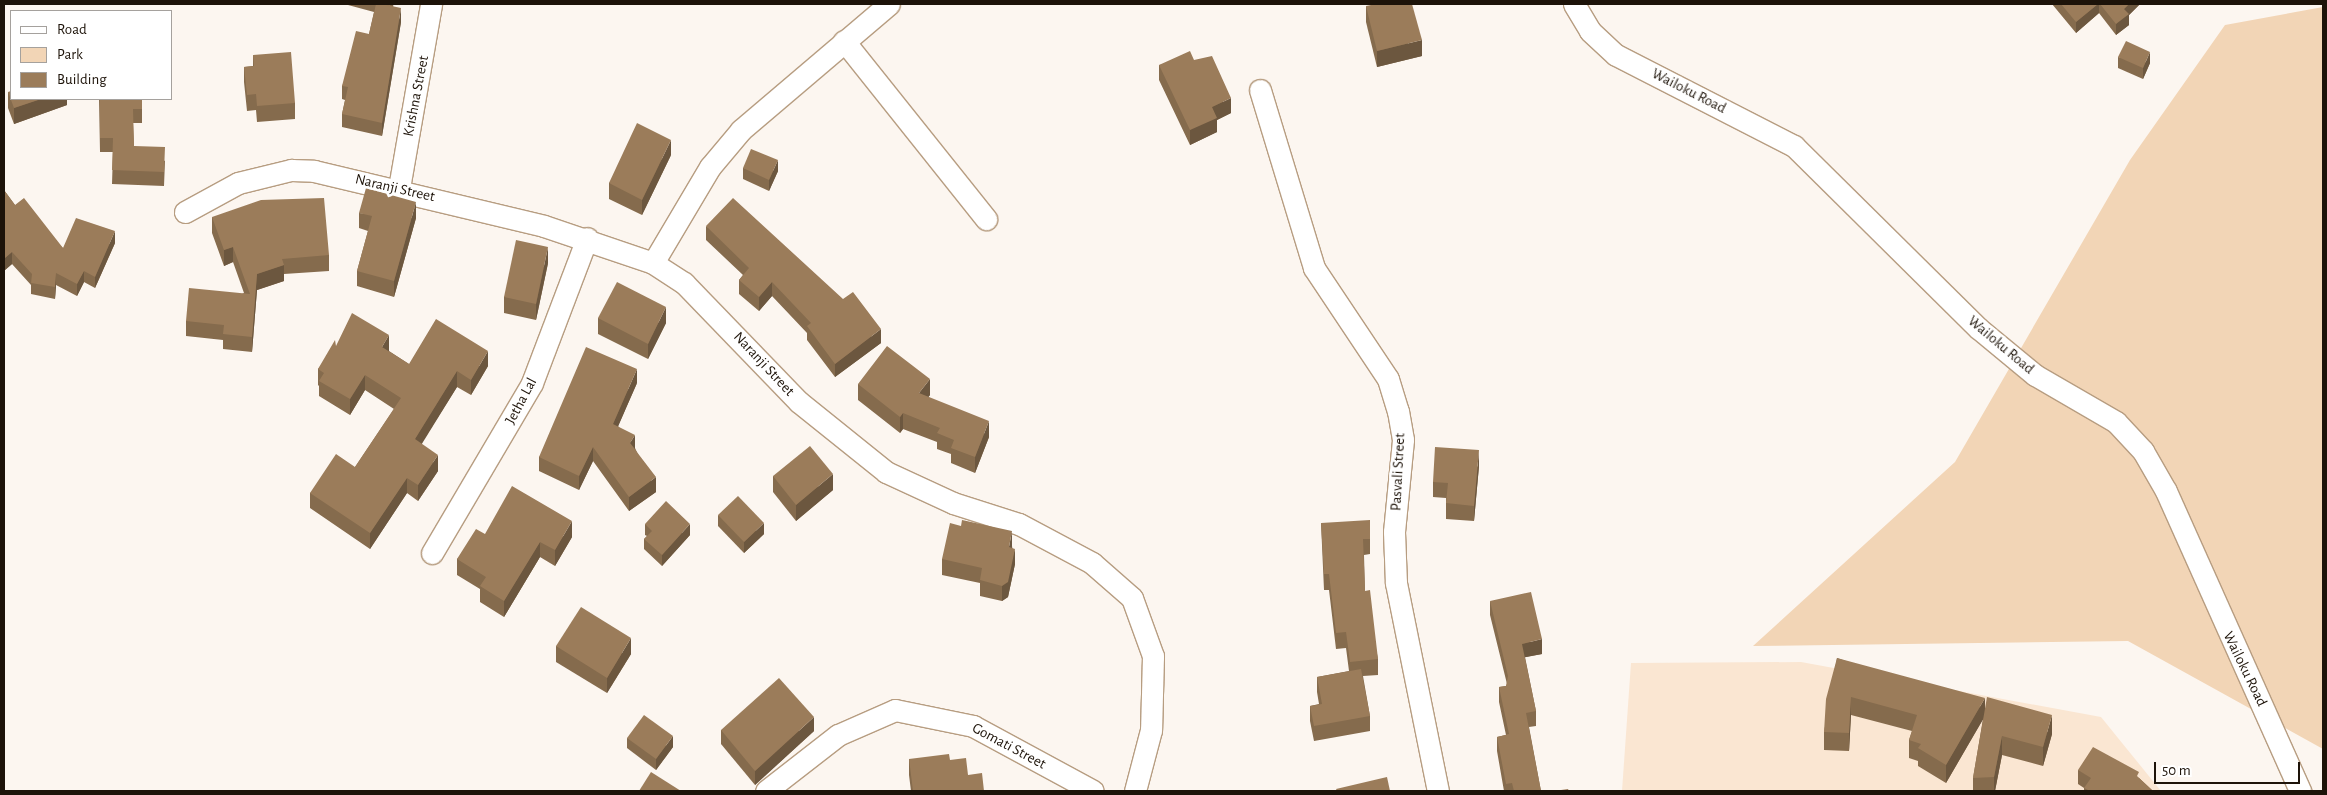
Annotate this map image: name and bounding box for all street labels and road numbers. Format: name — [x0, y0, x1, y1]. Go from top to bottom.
street label: Krishna Street — [399, 54, 433, 138]
street label: Wailoku Road — [1649, 65, 1729, 117]
street label: Naranji Street — [353, 170, 437, 206]
street label: Wailoku Road — [1964, 312, 2038, 378]
street label: Naranji Street — [730, 328, 798, 400]
street label: Jetha Lal — [501, 375, 541, 427]
street label: Pasvali Street — [1387, 433, 1409, 511]
street label: Wailoku Road — [2219, 629, 2271, 709]
street label: Gomati Street — [969, 719, 1049, 773]

